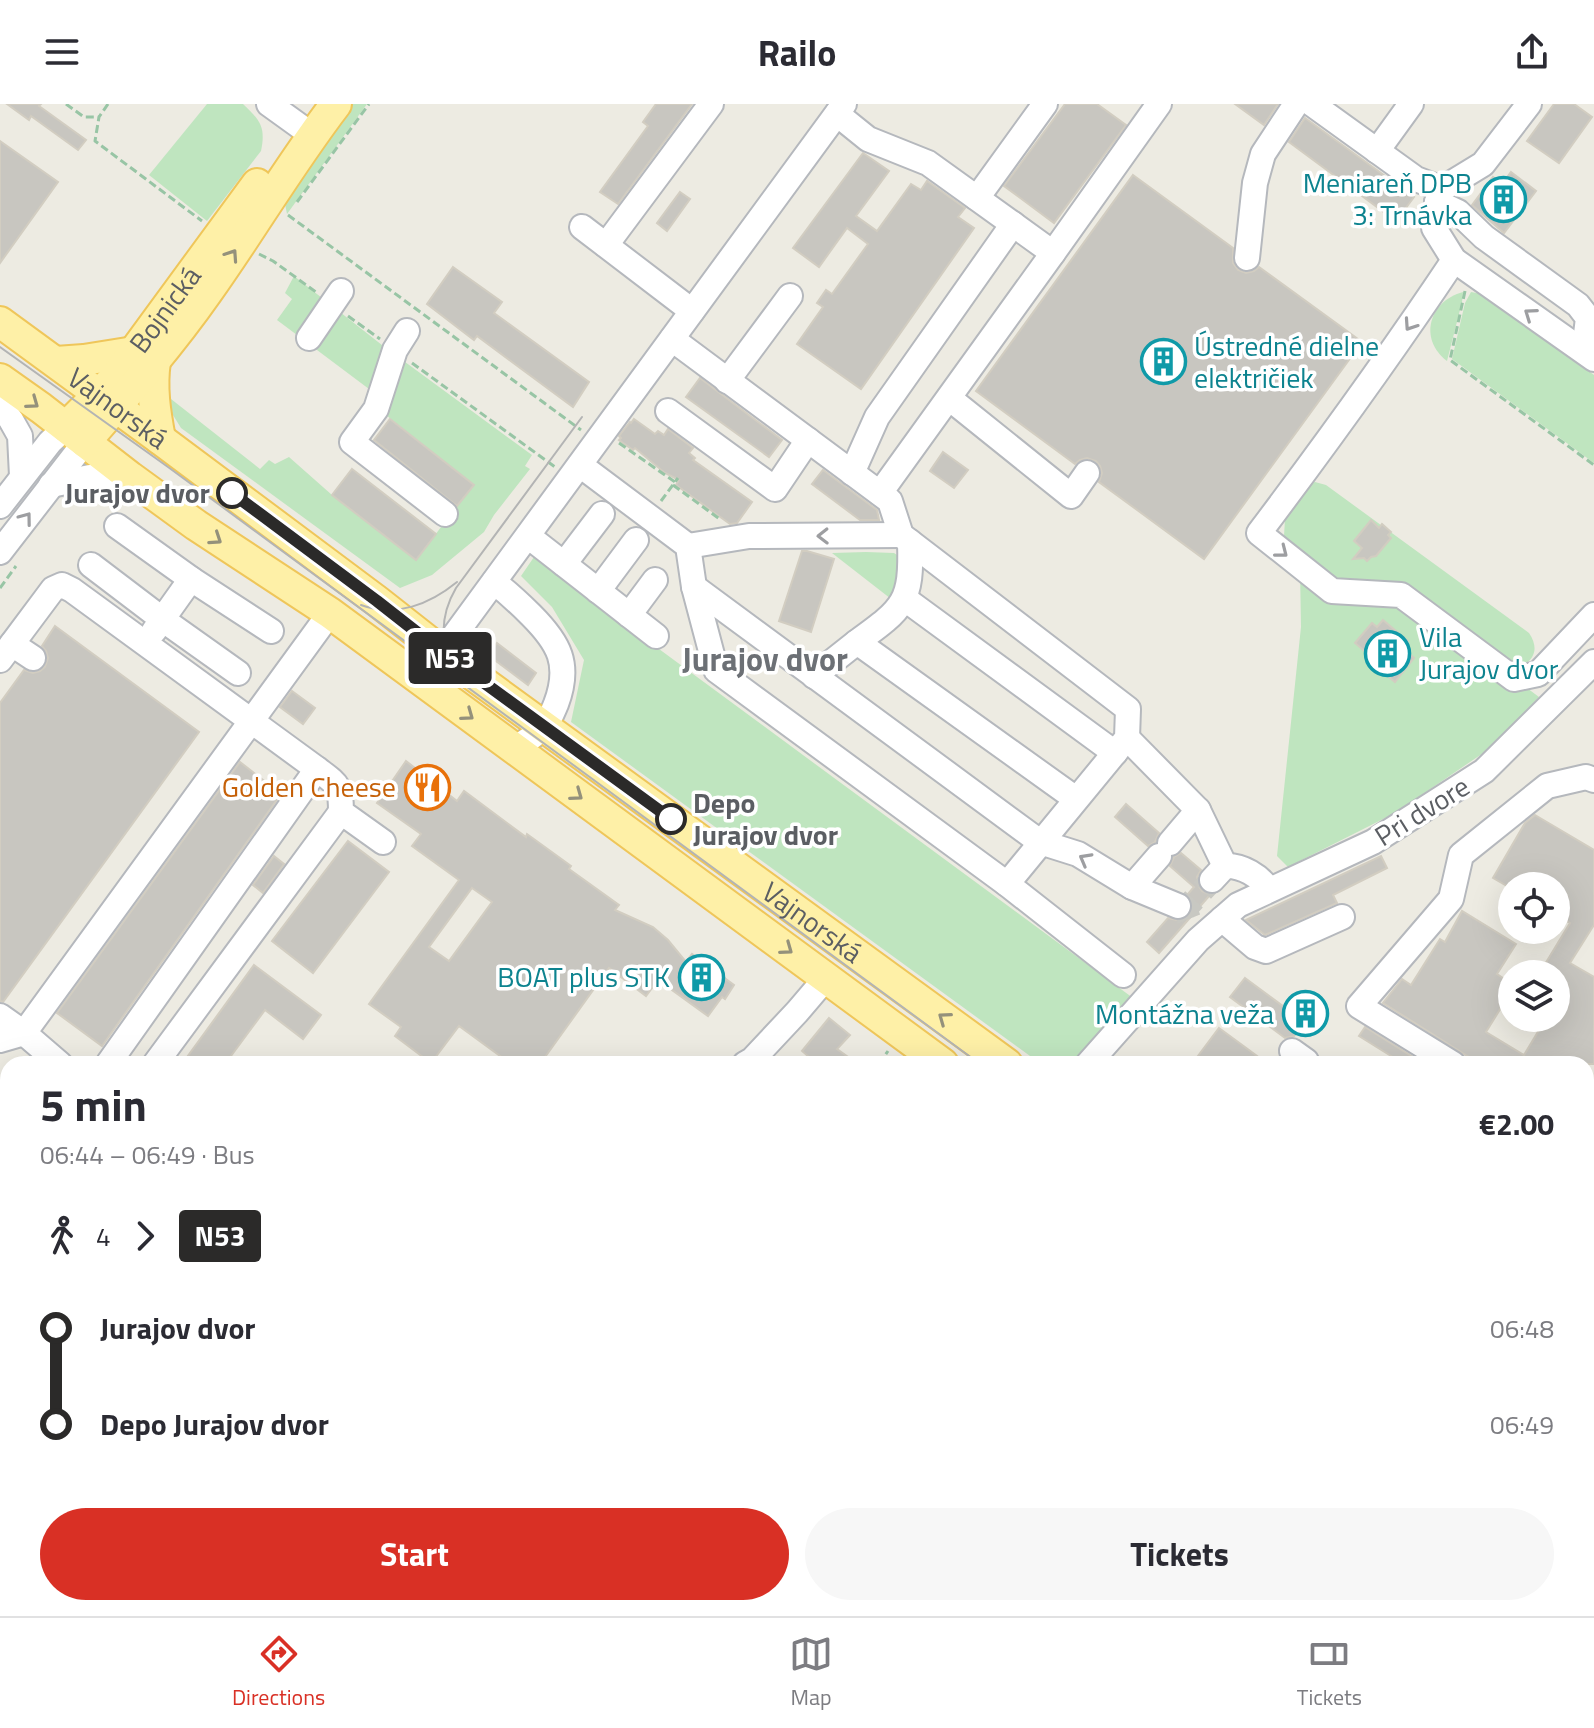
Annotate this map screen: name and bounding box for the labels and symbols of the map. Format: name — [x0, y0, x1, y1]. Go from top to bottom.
place label: Meniareň DPB 3: Trnávka — [1303, 161, 1472, 236]
building icon: Meniareň DPB 3: Trnávka — [1479, 175, 1527, 223]
one-way arrow — [223, 249, 238, 264]
street label: Bojnická — [118, 257, 211, 362]
one-way arrow — [1525, 309, 1539, 323]
one-way arrow — [1405, 316, 1420, 331]
place label: Ústredné dielne električiek — [1194, 324, 1379, 399]
building icon: Ústredné dielne električiek — [1139, 338, 1187, 386]
street label: Vajnorská — [59, 356, 178, 459]
one-way arrow — [25, 393, 39, 408]
place label: Jurajov dvor — [65, 471, 210, 514]
marker: Jurajov dvor — [217, 478, 247, 508]
one-way arrow — [16, 512, 30, 527]
one-way arrow — [816, 527, 829, 544]
one-way arrow — [208, 529, 222, 544]
one-way arrow — [1273, 542, 1287, 557]
place label: Vila Jurajov dvor — [1419, 615, 1559, 690]
building icon: Vila Jurajov dvor — [1364, 629, 1412, 677]
line badge: N53 — [404, 632, 496, 684]
district label: Jurajov dvor — [682, 635, 848, 683]
one-way arrow — [459, 705, 473, 720]
restaurant icon: Golden Cheese — [403, 763, 451, 811]
place label: Golden Cheese — [222, 765, 396, 808]
street label: Pri dvore — [1366, 765, 1478, 857]
place label: Depo Jurajov dvor — [693, 781, 838, 856]
one-way arrow — [569, 785, 583, 800]
marker: Depo Jurajov dvor — [656, 804, 686, 834]
one-way arrow — [1079, 853, 1094, 869]
street label: Vajnorská — [753, 870, 872, 973]
one-way arrow — [778, 939, 793, 954]
building icon: BOAT plus STK — [677, 953, 725, 1001]
place label: BOAT plus STK — [497, 955, 670, 998]
building icon: Montážna veža — [1281, 990, 1329, 1038]
place label: Montážna veža — [1095, 992, 1274, 1035]
one-way arrow — [939, 1013, 953, 1028]

